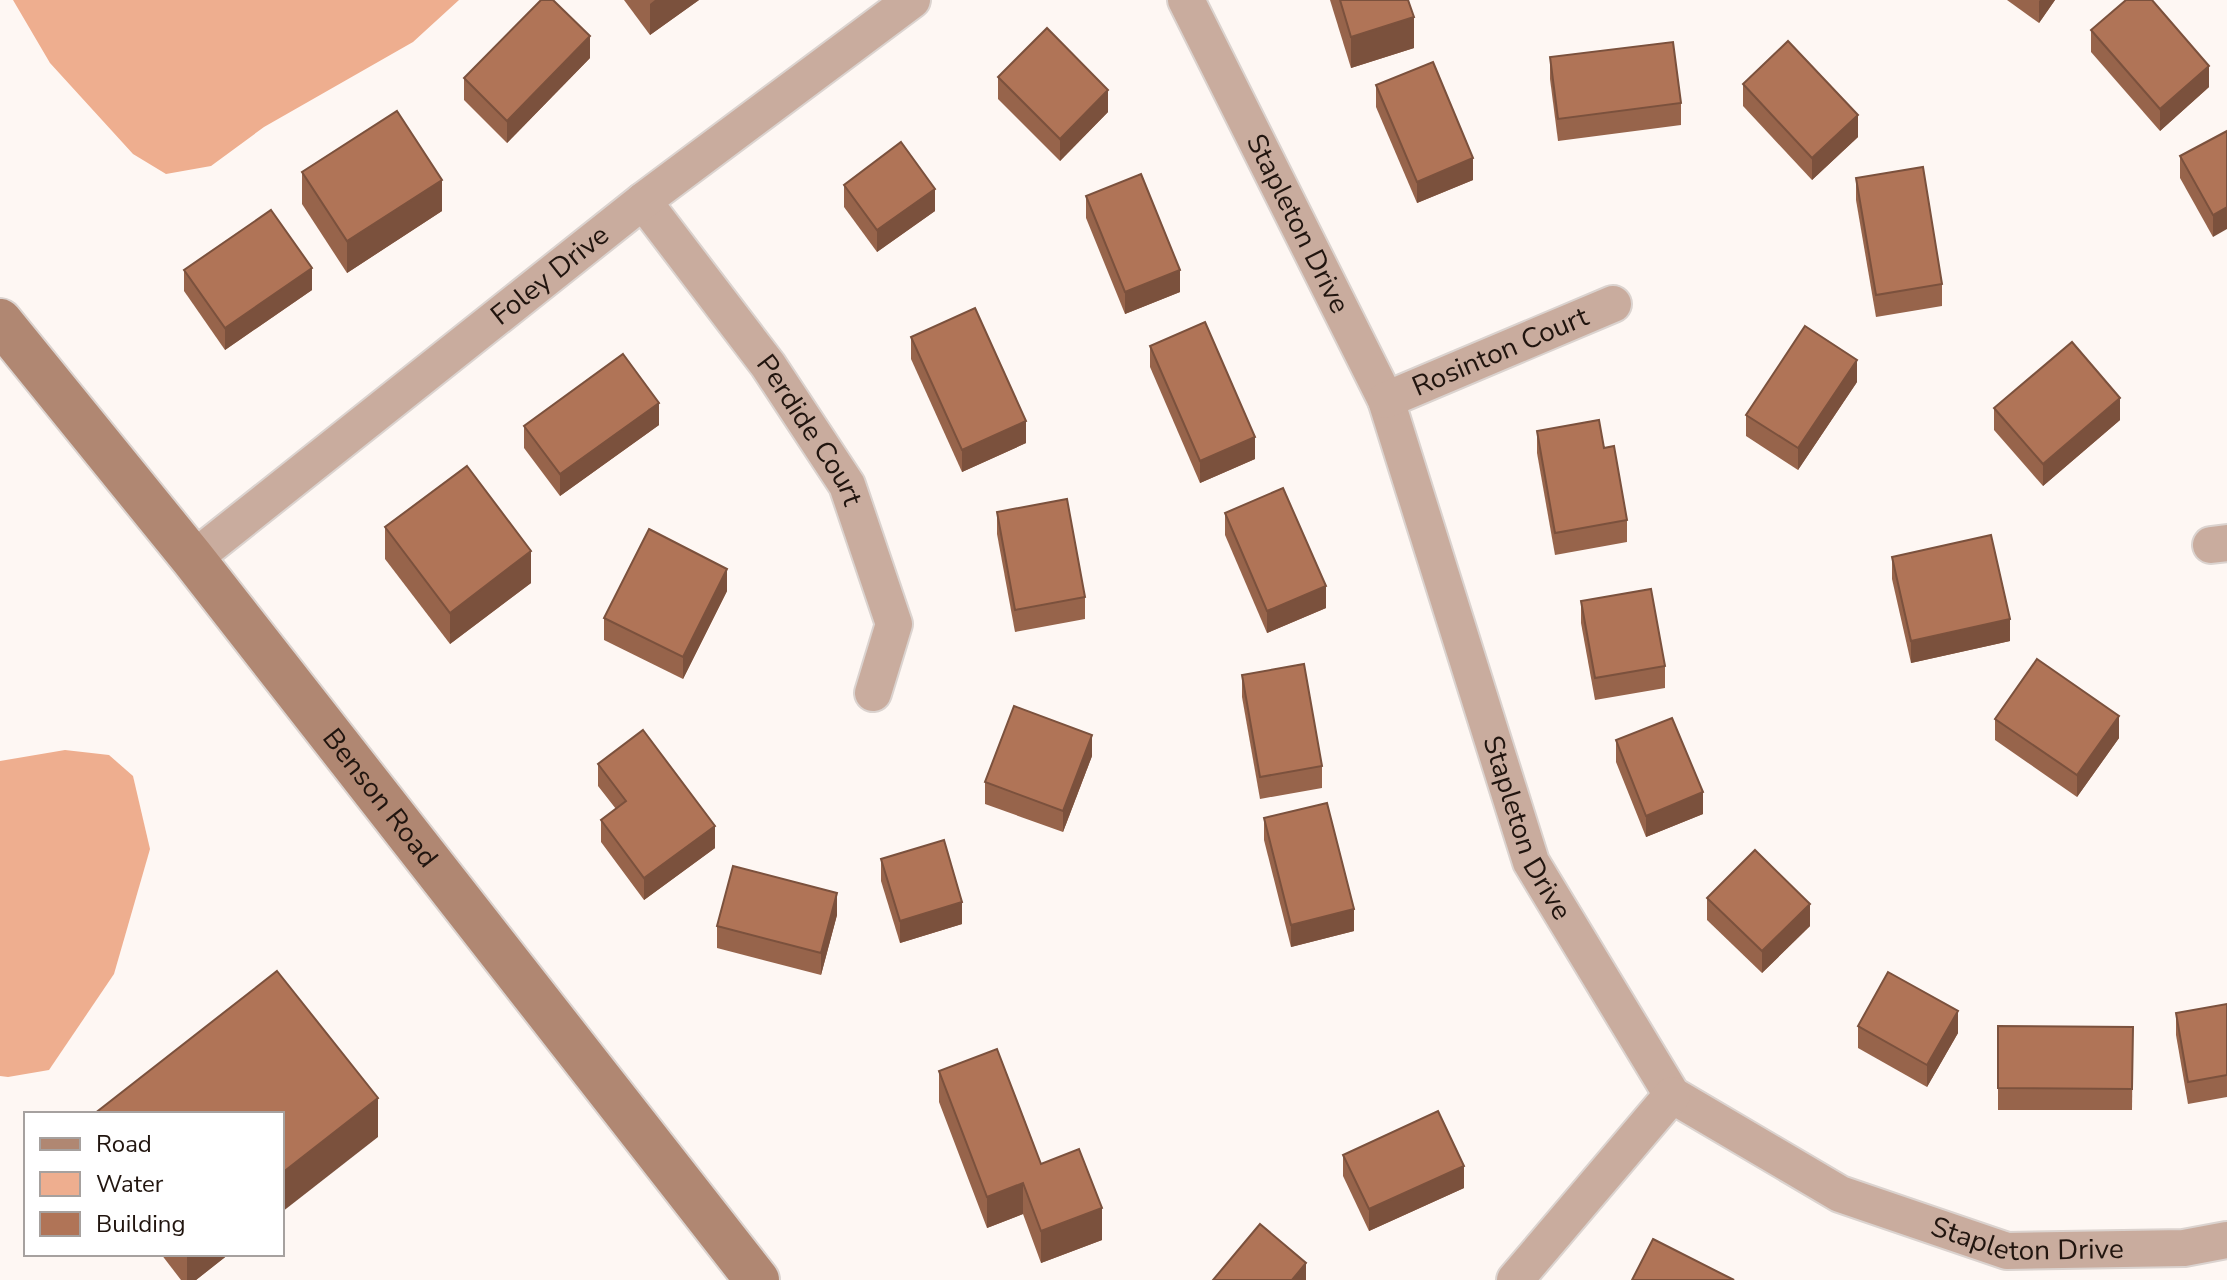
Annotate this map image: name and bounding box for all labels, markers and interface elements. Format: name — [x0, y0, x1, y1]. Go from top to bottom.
street label: Stapleton Drive — [1237, 127, 1359, 320]
street label: Foley Drive — [483, 216, 617, 334]
street label: Rosinton Court — [1406, 298, 1594, 406]
street label: Perdide Court — [748, 347, 872, 511]
street label: Benson Road — [314, 721, 446, 876]
street label: Stapleton Drive — [1474, 731, 1581, 927]
legend — [24, 1112, 284, 1256]
text: Road — [96, 1128, 152, 1160]
text: Water — [96, 1168, 164, 1200]
street label: Stapleton Drive — [1926, 1207, 2124, 1270]
text: Building — [96, 1208, 186, 1240]

